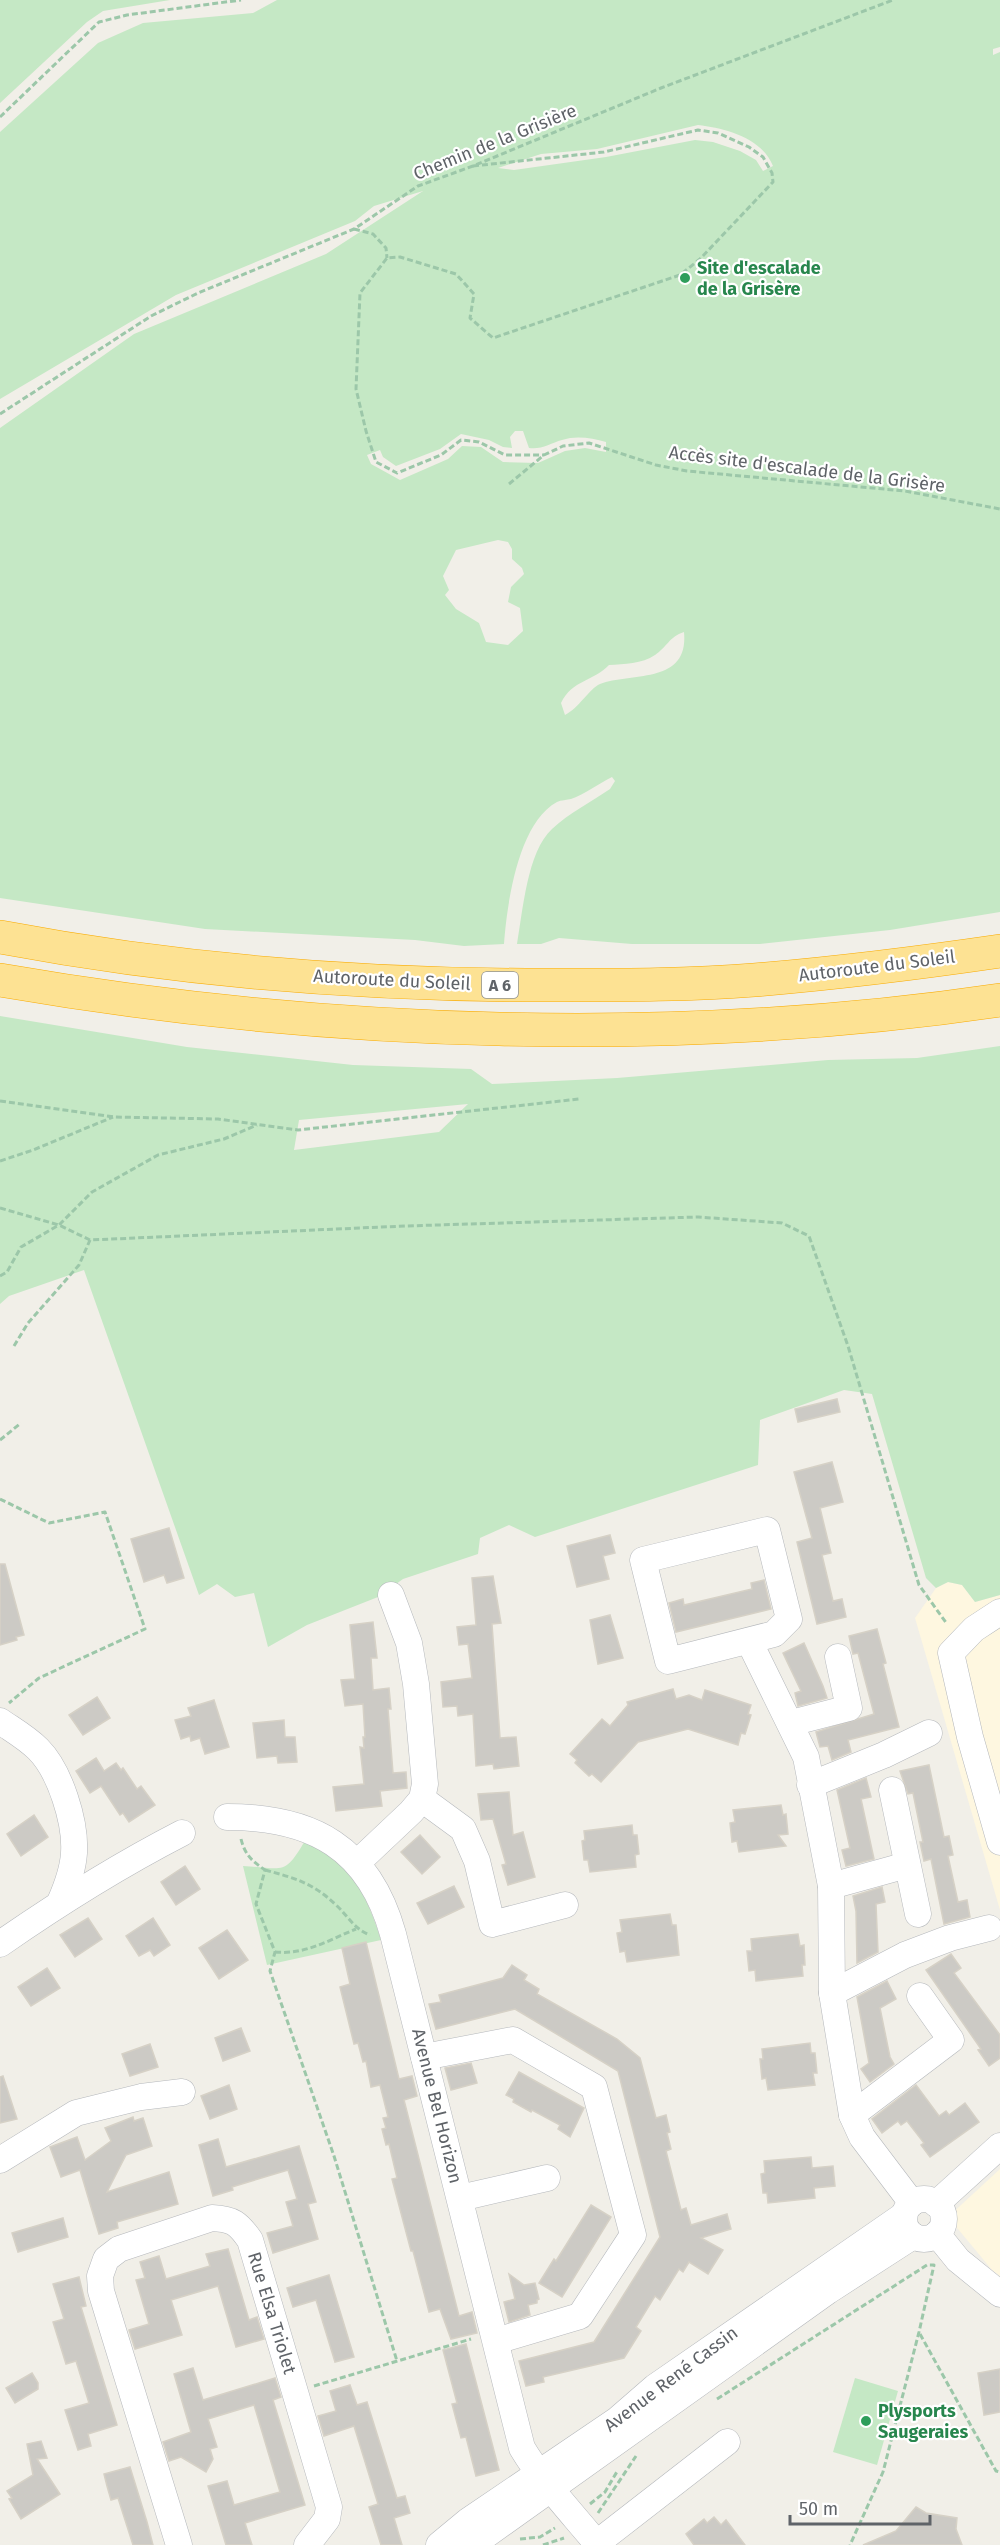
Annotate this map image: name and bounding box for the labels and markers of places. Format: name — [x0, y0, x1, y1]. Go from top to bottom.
place label: Site d'escalade de la Grisère — [697, 257, 821, 300]
marker: Site d'escalade de la Grisère — [678, 271, 692, 285]
place label: Plysports Saugeraies — [878, 2400, 968, 2443]
marker: Plysports Saugeraies — [859, 2414, 873, 2428]

